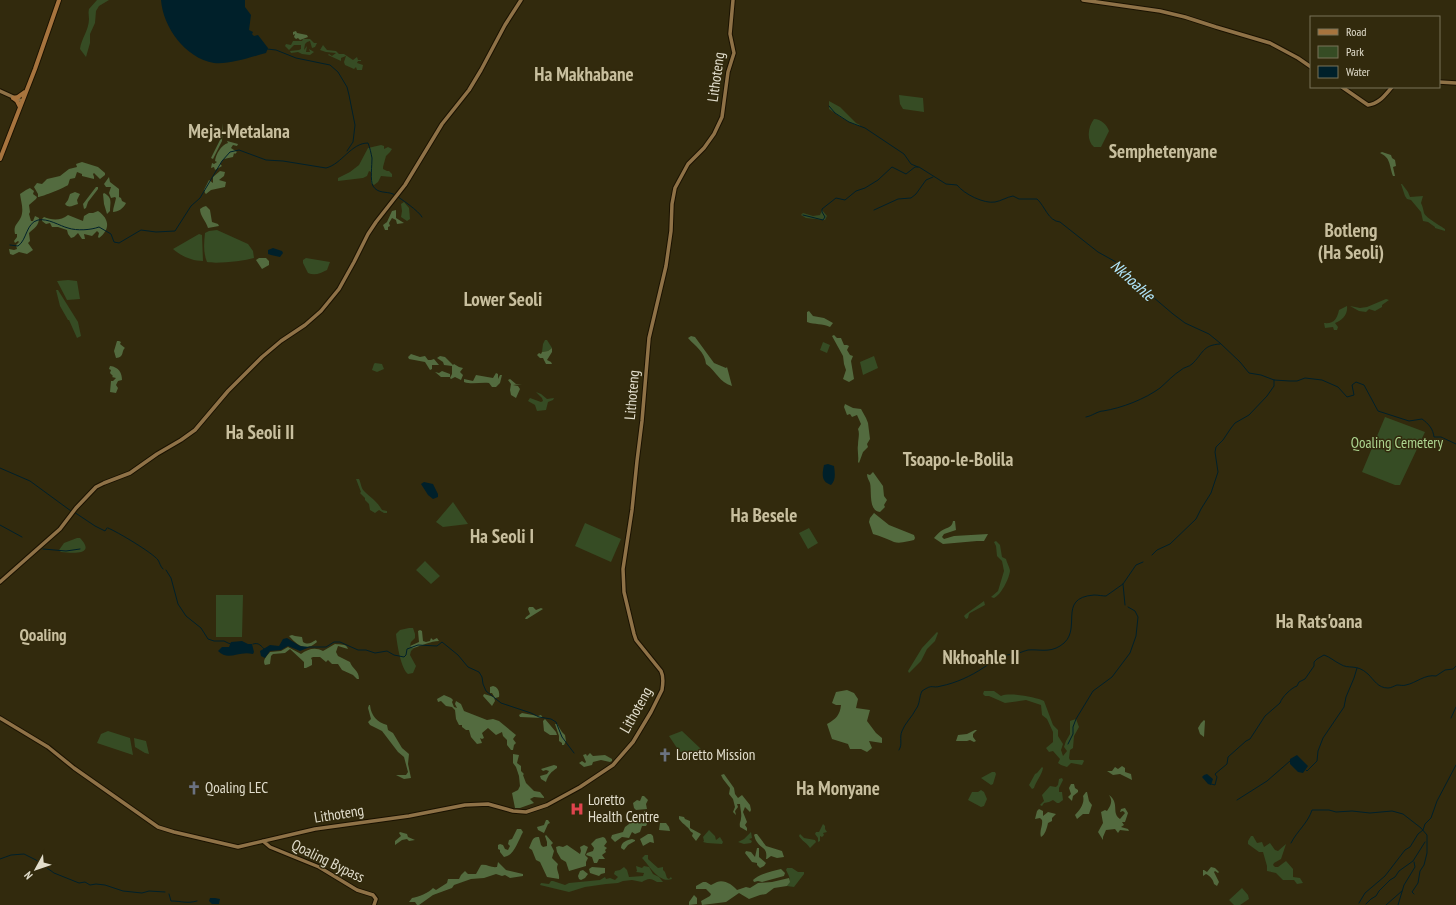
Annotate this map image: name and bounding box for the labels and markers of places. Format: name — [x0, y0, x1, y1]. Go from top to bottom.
place label: Loretto Mission — [676, 745, 755, 764]
church icon: Loretto Mission — [657, 747, 673, 763]
place label: Qoaling LEC — [205, 778, 268, 797]
church icon: Qoaling LEC — [186, 780, 202, 796]
place label: Loretto Health Centre — [588, 790, 659, 826]
hospital icon: Loretto Health Centre — [569, 801, 585, 817]

